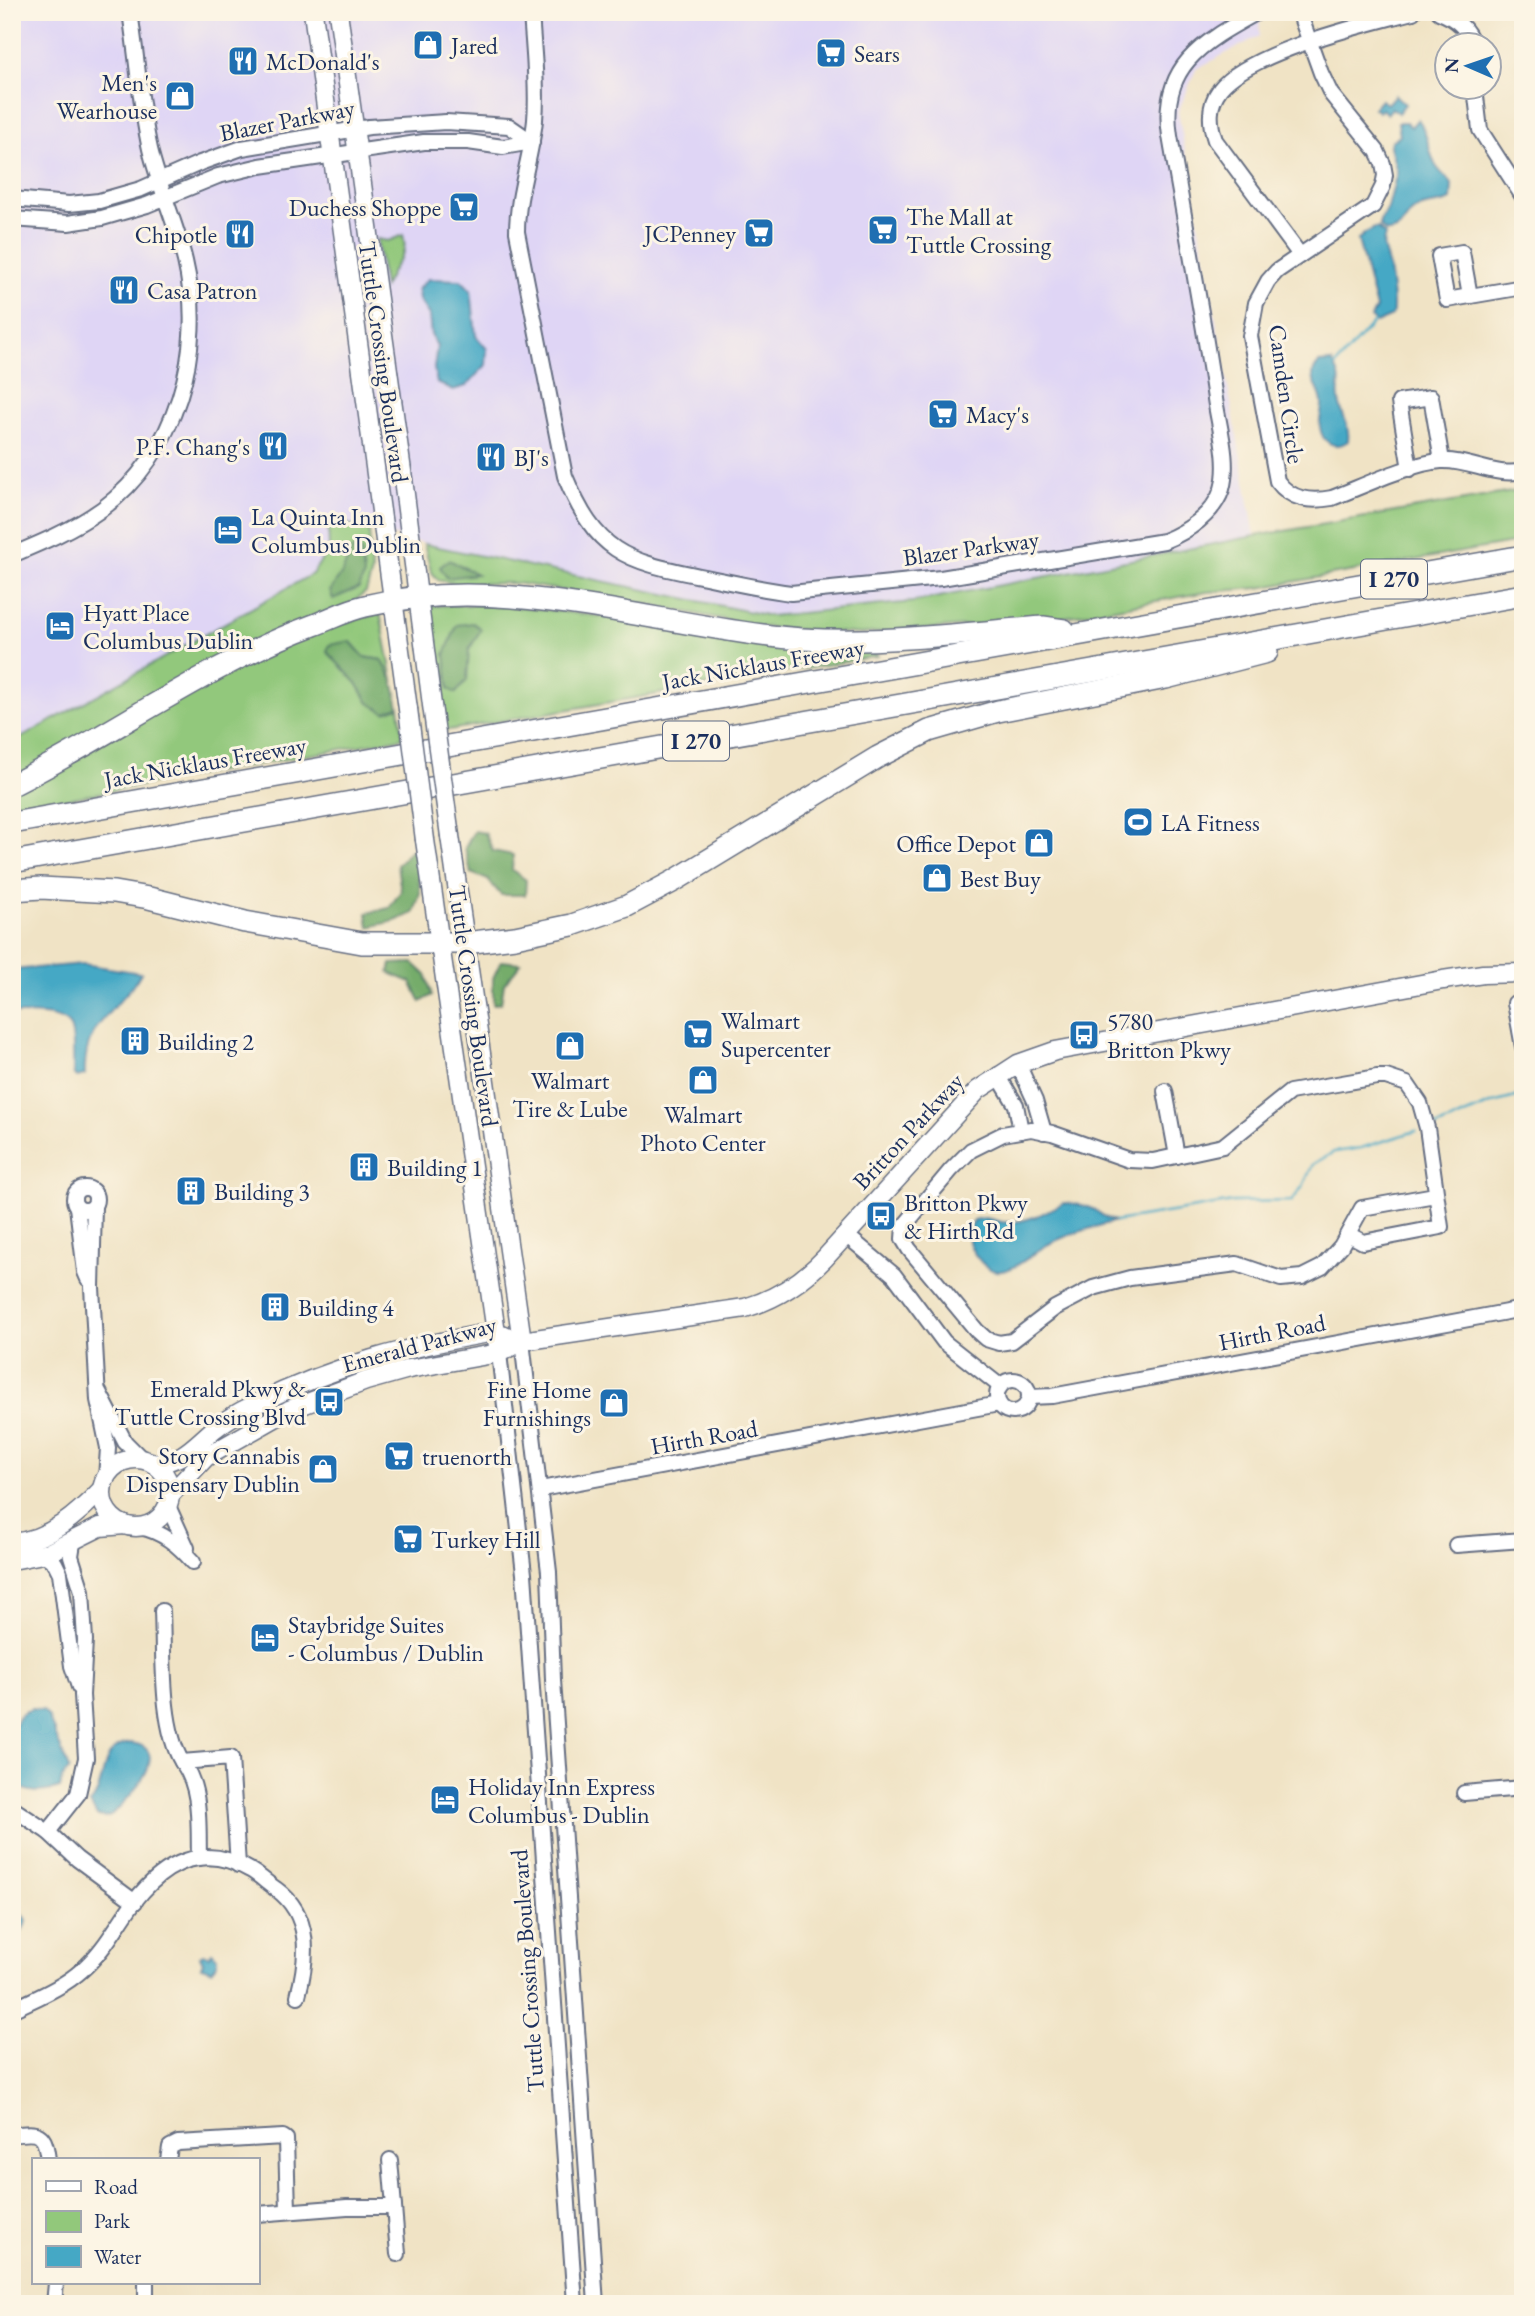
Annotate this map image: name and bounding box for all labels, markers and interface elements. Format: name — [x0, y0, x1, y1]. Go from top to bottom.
shop icon: Jared — [411, 28, 445, 62]
place label: Jared — [449, 30, 499, 61]
north arrow — [1434, 32, 1504, 102]
supermarket icon: Sears — [814, 36, 848, 70]
place label: Sears — [854, 38, 900, 69]
restaurant icon: McDonald's — [226, 44, 260, 78]
place label: McDonald's — [266, 46, 380, 77]
text: N — [1439, 57, 1464, 74]
place label: Men's Wearhouse — [56, 67, 157, 126]
shop icon: Men's Wearhouse — [163, 79, 197, 113]
street label: Blazer Parkway — [217, 92, 358, 148]
supermarket icon: Duchess Shoppe — [447, 190, 481, 224]
place label: Duchess Shoppe — [289, 192, 441, 223]
place label: The Mall at Tuttle Crossing — [906, 201, 1052, 260]
supermarket icon: The Mall at Tuttle Crossing — [866, 213, 900, 247]
supermarket icon: JCPenney — [742, 216, 776, 250]
restaurant icon: Chipotle — [223, 217, 257, 251]
place label: JCPenney — [642, 218, 736, 249]
place label: Chipotle — [135, 219, 217, 250]
street label: Tuttle Crossing Boulevard — [352, 239, 416, 486]
restaurant icon: Casa Patron — [107, 273, 141, 307]
place label: Casa Patron — [147, 275, 258, 306]
street label: Camden Circle — [1262, 322, 1312, 466]
supermarket icon: Macy's — [926, 397, 960, 431]
place label: Macy's — [966, 399, 1029, 430]
restaurant icon: P.F. Chang's — [256, 429, 290, 463]
place label: P.F. Chang's — [136, 431, 250, 462]
restaurant icon: BJ's — [474, 440, 508, 474]
place label: BJ's — [514, 442, 549, 473]
place label: La Quinta Inn Columbus Dublin — [251, 501, 422, 560]
hotel icon: La Quinta Inn Columbus Dublin — [211, 513, 245, 547]
street label: Blazer Parkway — [901, 523, 1041, 573]
road number: I 270 — [1361, 559, 1427, 598]
place label: Hyatt Place Columbus Dublin — [83, 597, 254, 656]
hotel icon: Hyatt Place Columbus Dublin — [43, 609, 77, 643]
street label: Jack Nicklaus Freeway — [658, 631, 867, 697]
road number: I 270 — [663, 722, 729, 761]
street label: Jack Nicklaus Freeway — [100, 729, 309, 795]
sports icon: LA Fitness — [1121, 805, 1155, 839]
place label: LA Fitness — [1161, 807, 1260, 838]
shop icon: Office Depot — [1022, 826, 1056, 860]
place label: Office Depot — [896, 828, 1016, 859]
shop icon: Best Buy — [920, 861, 954, 895]
place label: Best Buy — [960, 863, 1041, 894]
street label: Tuttle Crossing Boulevard — [442, 883, 506, 1130]
place label: Walmart Supercenter — [721, 1005, 831, 1064]
place label: 5780 Britton Pkwy — [1107, 1006, 1231, 1065]
supermarket icon: Walmart Supercenter — [681, 1017, 715, 1051]
bus stop icon: 5780 Britton Pkwy — [1067, 1018, 1101, 1052]
building icon: Building 2 — [118, 1024, 152, 1058]
place label: Building 2 — [158, 1026, 254, 1057]
shop icon: Walmart Tire & Lube — [553, 1029, 587, 1063]
shop icon: Walmart Photo Center — [686, 1063, 720, 1097]
place label: Walmart Tire & Lube — [512, 1065, 628, 1124]
street label: Britton Parkway — [846, 1066, 971, 1196]
place label: Walmart Photo Center — [640, 1099, 766, 1158]
building icon: Building 1 — [347, 1150, 381, 1184]
place label: Building 1 — [387, 1152, 483, 1183]
building icon: Building 3 — [174, 1174, 208, 1208]
place label: Building 3 — [214, 1176, 310, 1207]
place label: Britton Pkwy & Hirth Rd — [904, 1187, 1028, 1246]
bus stop icon: Britton Pkwy & Hirth Rd — [864, 1199, 898, 1233]
building icon: Building 4 — [258, 1290, 292, 1324]
place label: Building 4 — [298, 1292, 394, 1323]
street label: Hirth Road — [1216, 1306, 1329, 1358]
street label: Emerald Parkway — [338, 1308, 500, 1380]
place label: Emerald Pkwy & Tuttle Crossing Blvd — [114, 1373, 307, 1432]
place label: Fine Home Furnishings — [483, 1374, 591, 1433]
bus stop icon: Emerald Pkwy & Tuttle Crossing Blvd — [312, 1385, 346, 1419]
shop icon: Fine Home Furnishings — [597, 1386, 631, 1420]
street label: Hirth Road — [648, 1412, 761, 1462]
supermarket icon: truenorth — [382, 1439, 416, 1473]
place label: Story Cannabis Dispensary Dublin — [126, 1440, 300, 1499]
place label: truenorth — [422, 1441, 512, 1472]
shop icon: Story Cannabis Dispensary Dublin — [306, 1452, 340, 1486]
supermarket icon: Turkey Hill — [391, 1522, 425, 1556]
place label: Turkey Hill — [431, 1524, 541, 1555]
place label: Staybridge Suites - Columbus / Dublin — [288, 1609, 484, 1668]
hotel icon: Staybridge Suites - Columbus / Dublin — [248, 1621, 282, 1655]
place label: Holiday Inn Express Columbus - Dublin — [468, 1771, 655, 1830]
hotel icon: Holiday Inn Express Columbus - Dublin — [428, 1783, 462, 1817]
street label: Tuttle Crossing Boulevard — [503, 1848, 551, 2094]
legend — [32, 2158, 259, 2284]
text: Road — [94, 2173, 138, 2200]
text: Park — [94, 2207, 131, 2234]
text: Water — [94, 2243, 141, 2270]

